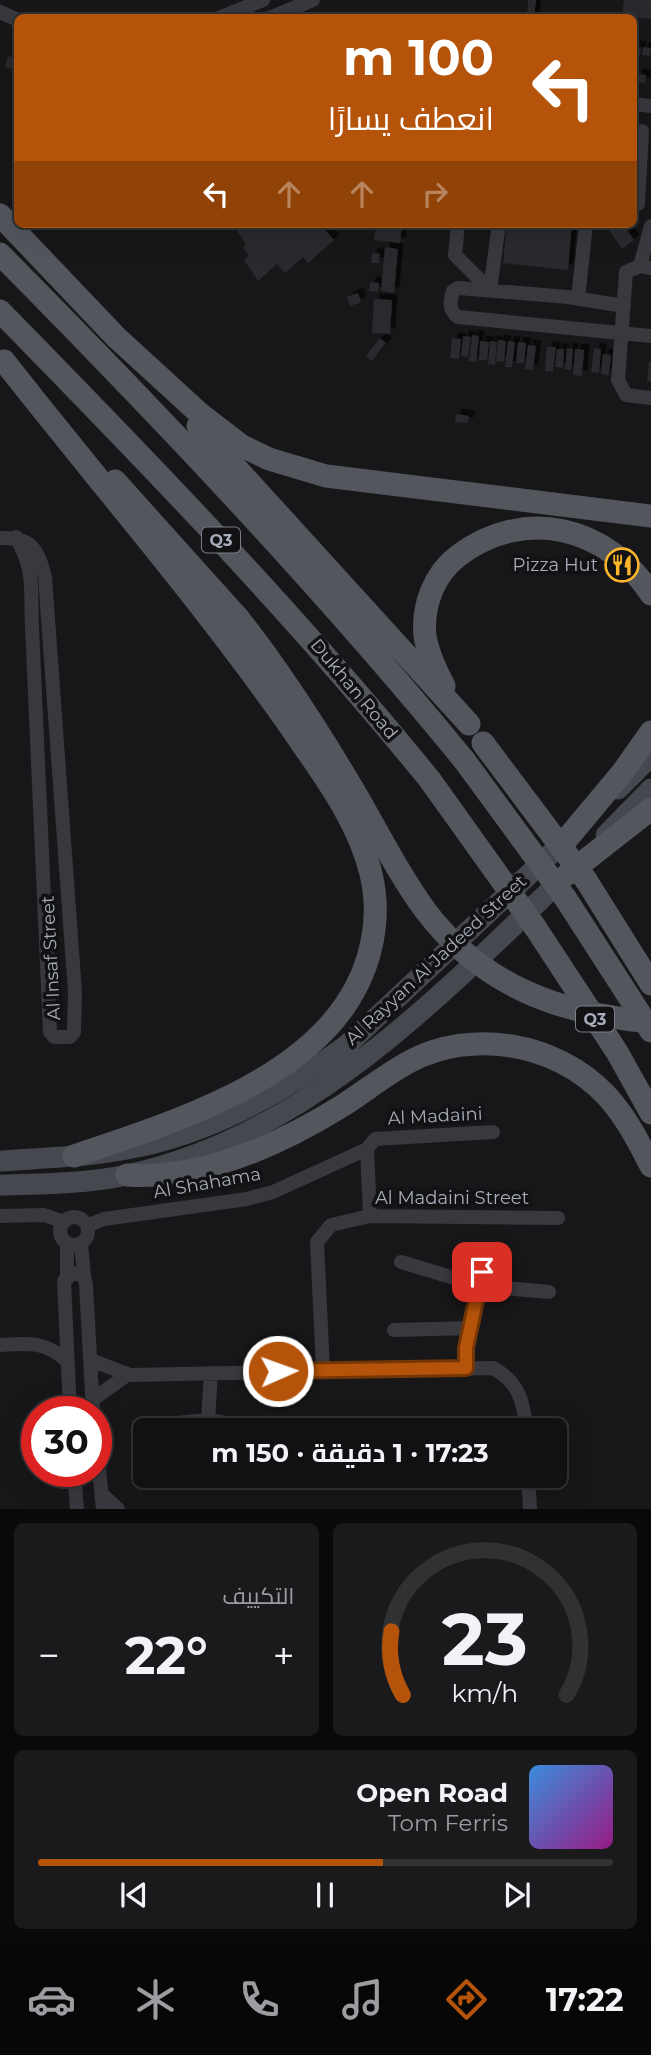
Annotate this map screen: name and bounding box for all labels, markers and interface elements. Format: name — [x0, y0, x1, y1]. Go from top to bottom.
text: 100 m — [343, 28, 494, 87]
icon: left — [518, 42, 609, 133]
text: انعطف يسارًا — [328, 99, 494, 138]
icon: left — [197, 175, 235, 213]
icon: ahead — [270, 175, 308, 213]
icon: ahead — [343, 175, 381, 213]
icon: right — [416, 175, 454, 213]
road number: Q3 — [202, 527, 240, 552]
restaurant icon: Pizza Hut — [603, 546, 641, 584]
place label: Pizza Hut — [512, 554, 598, 576]
street label: Dukhan Road — [306, 634, 402, 744]
street label: Al Rayyan Al Jadeed Street — [341, 870, 531, 1050]
street label: Al Insaf Street — [37, 895, 65, 1021]
road number: Q3 — [576, 1007, 614, 1032]
street label: Al Madaini — [387, 1103, 483, 1129]
street label: Al Shahama — [152, 1163, 262, 1203]
street label: Al Madaini Street — [375, 1187, 529, 1209]
pin — [452, 1242, 512, 1302]
icon: arrive — [463, 1253, 501, 1291]
position arrow — [241, 1334, 315, 1408]
speed limit sign: 30 — [21, 1396, 112, 1487]
text: 17:23 · 1 دقيقة · 150 m — [211, 1437, 489, 1469]
text: التكييف — [222, 1582, 295, 1610]
text: 23 — [442, 1596, 528, 1684]
text: 22° — [125, 1624, 208, 1687]
text: − — [38, 1632, 60, 1679]
text: + — [273, 1632, 294, 1679]
text: km/h — [451, 1678, 518, 1708]
text: Open Road — [356, 1777, 508, 1809]
text: Tom Ferris — [388, 1809, 508, 1837]
icon: previous — [115, 1876, 153, 1914]
icon: pause — [306, 1876, 344, 1914]
icon: next — [498, 1876, 536, 1914]
icon: car — [27, 1975, 76, 2024]
icon: climate — [131, 1975, 180, 2024]
icon: phone — [235, 1975, 284, 2024]
icon: music — [338, 1975, 387, 2024]
icon: directions — [442, 1975, 491, 2024]
text: 17:22 — [546, 1980, 624, 2019]

